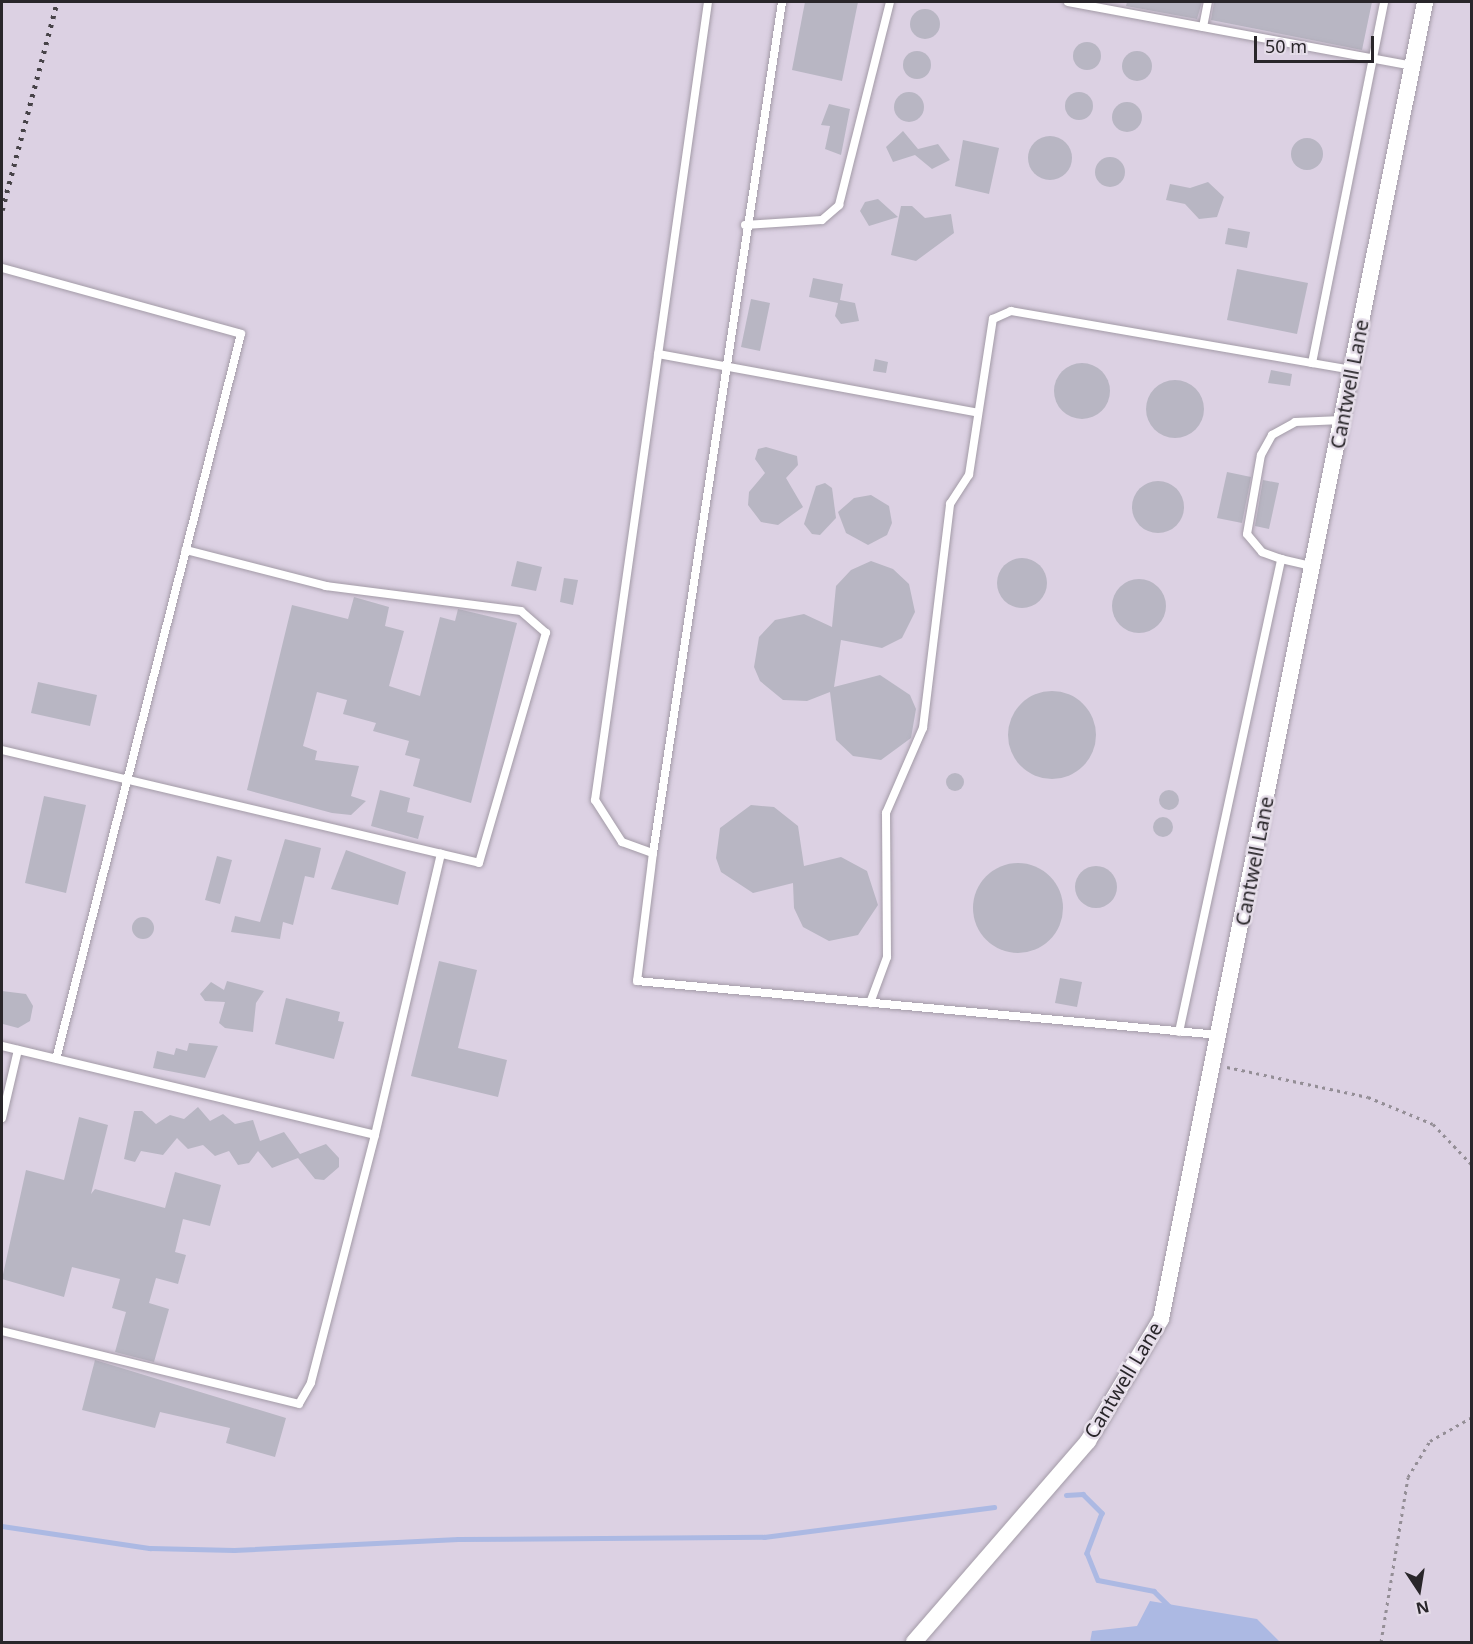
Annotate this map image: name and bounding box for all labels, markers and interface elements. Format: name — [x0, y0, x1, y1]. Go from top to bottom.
scale bar — [1257, 24, 1377, 62]
text: 50 m — [1265, 34, 1307, 58]
street label: Cantwell Lane — [1325, 317, 1373, 451]
street label: Cantwell Lane — [1230, 794, 1278, 928]
street label: Cantwell Lane — [1079, 1318, 1167, 1442]
north arrow — [1389, 1560, 1449, 1620]
text: N — [1414, 1595, 1431, 1620]

